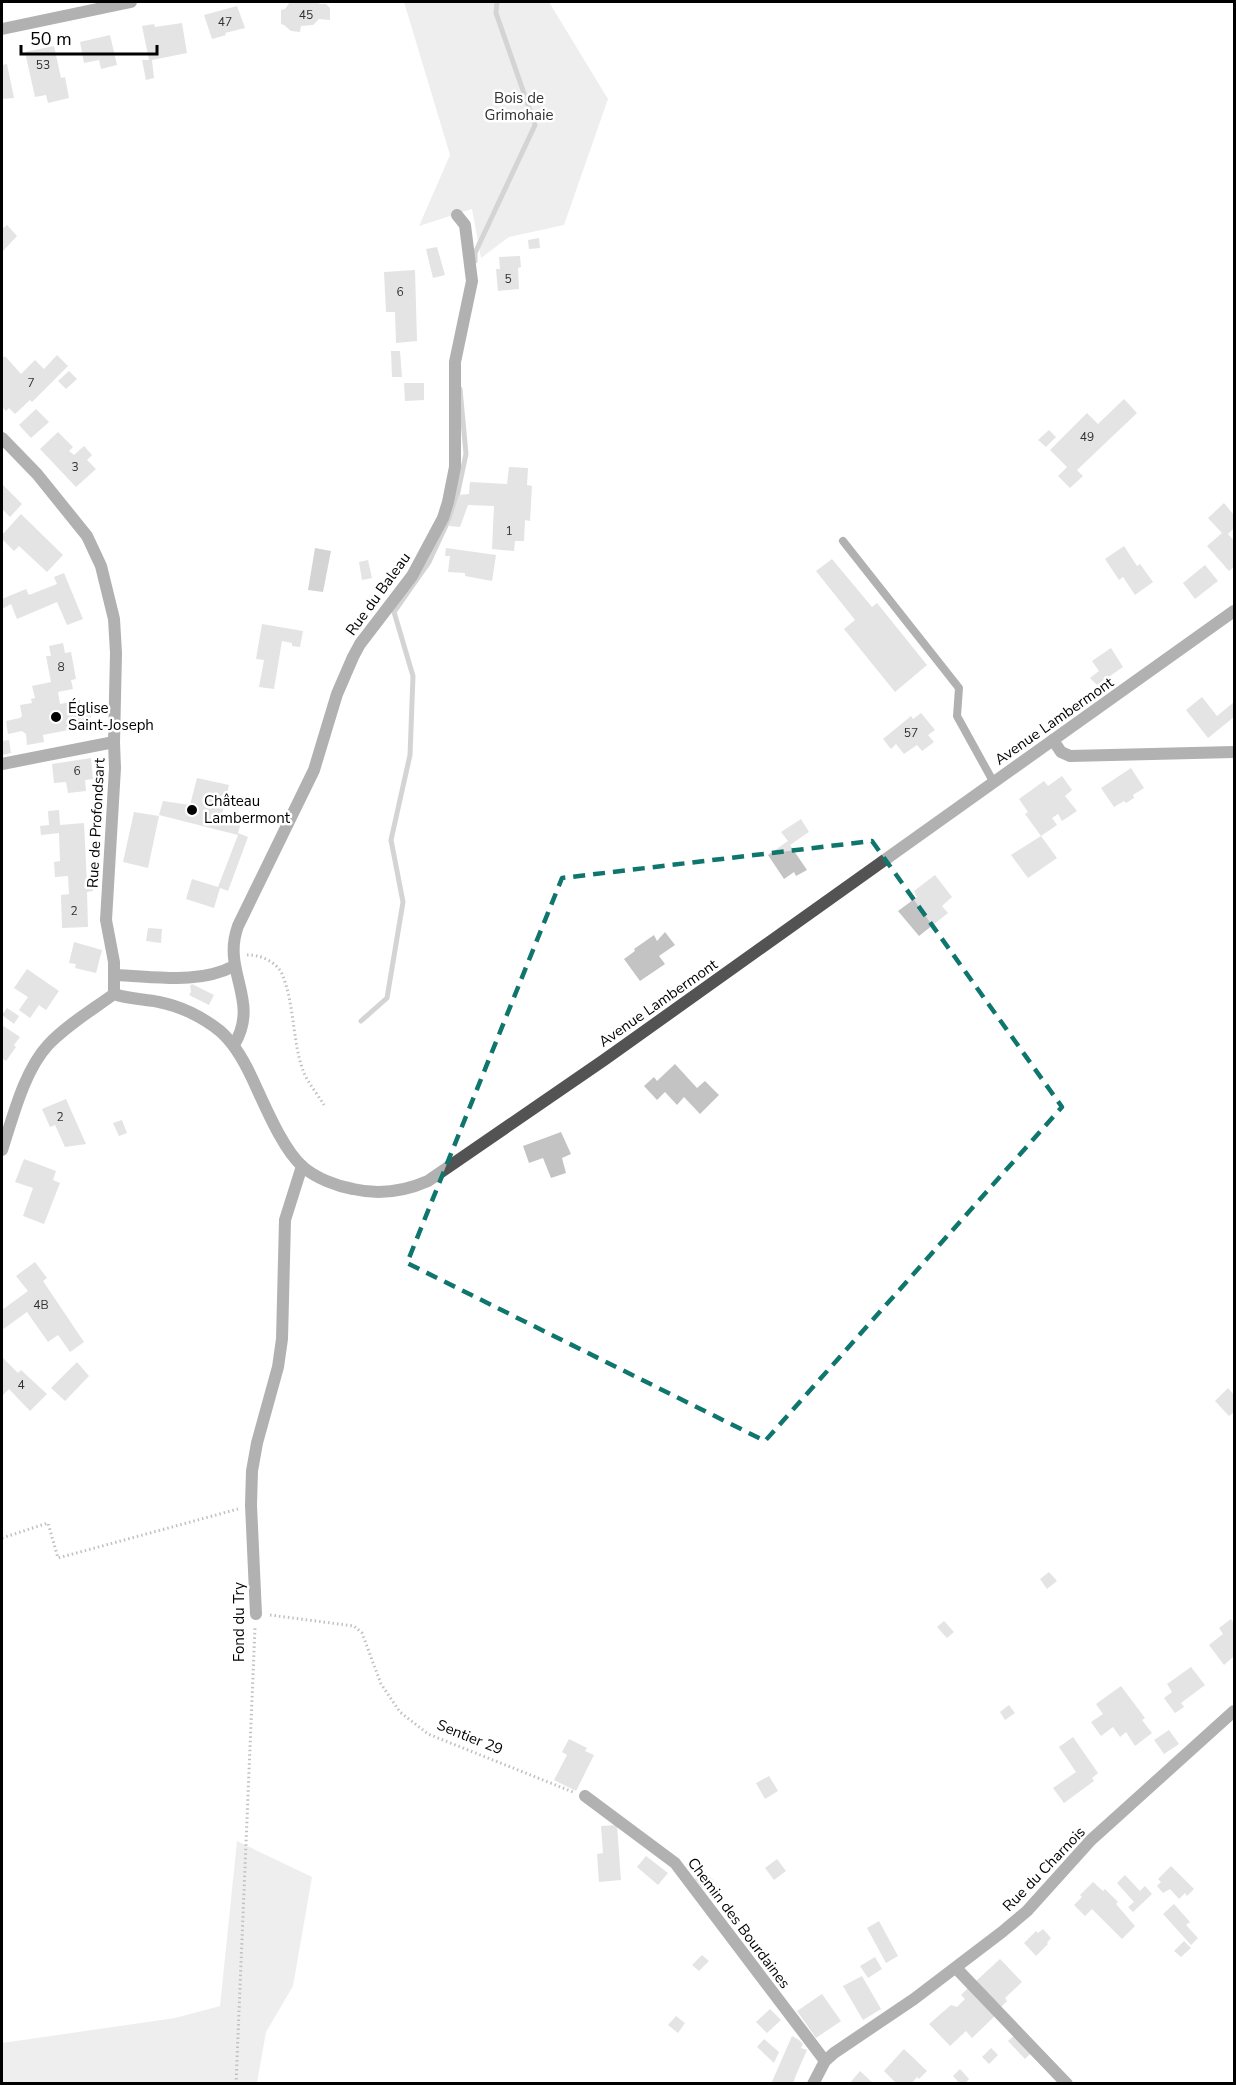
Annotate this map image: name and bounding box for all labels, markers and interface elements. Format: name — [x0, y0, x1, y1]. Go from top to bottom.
house number: 45 — [299, 7, 313, 23]
house number: 47 — [218, 14, 232, 30]
scale bar — [21, 18, 158, 56]
text: 50 m — [30, 27, 72, 51]
house number: 53 — [36, 57, 50, 73]
park label: Bois de Grimohaie — [485, 88, 553, 125]
house number: 5 — [504, 271, 512, 287]
house number: 6 — [396, 284, 404, 300]
house number: 7 — [27, 375, 35, 391]
house number: 49 — [1080, 429, 1094, 445]
house number: 3 — [71, 459, 79, 475]
house number: 1 — [505, 523, 513, 539]
street label: Rue du Baleau — [341, 548, 415, 640]
house number: 8 — [57, 659, 65, 675]
street label: Avenue Lambermont — [991, 672, 1118, 770]
place label: Église Saint-Joseph — [68, 698, 154, 735]
marker: Église Saint-Joseph — [49, 710, 63, 724]
house number: 57 — [904, 725, 918, 741]
street label: Rue de Profondsart — [83, 757, 109, 889]
house number: 6 — [73, 763, 81, 779]
place label: Château Lambermont — [204, 791, 291, 828]
marker: Château Lambermont — [185, 803, 199, 817]
house number: 2 — [70, 903, 78, 919]
street label: Avenue Lambermont — [595, 954, 722, 1052]
house number: 2 — [56, 1109, 64, 1125]
house number: 4B — [33, 1297, 49, 1313]
house number: 4 — [17, 1377, 25, 1393]
street label: Fond du Try — [229, 1582, 249, 1662]
street label: Sentier 29 — [434, 1715, 506, 1759]
street label: Rue du Charnois — [998, 1822, 1090, 1916]
street label: Chemin des Bourdaines — [683, 1853, 795, 1993]

